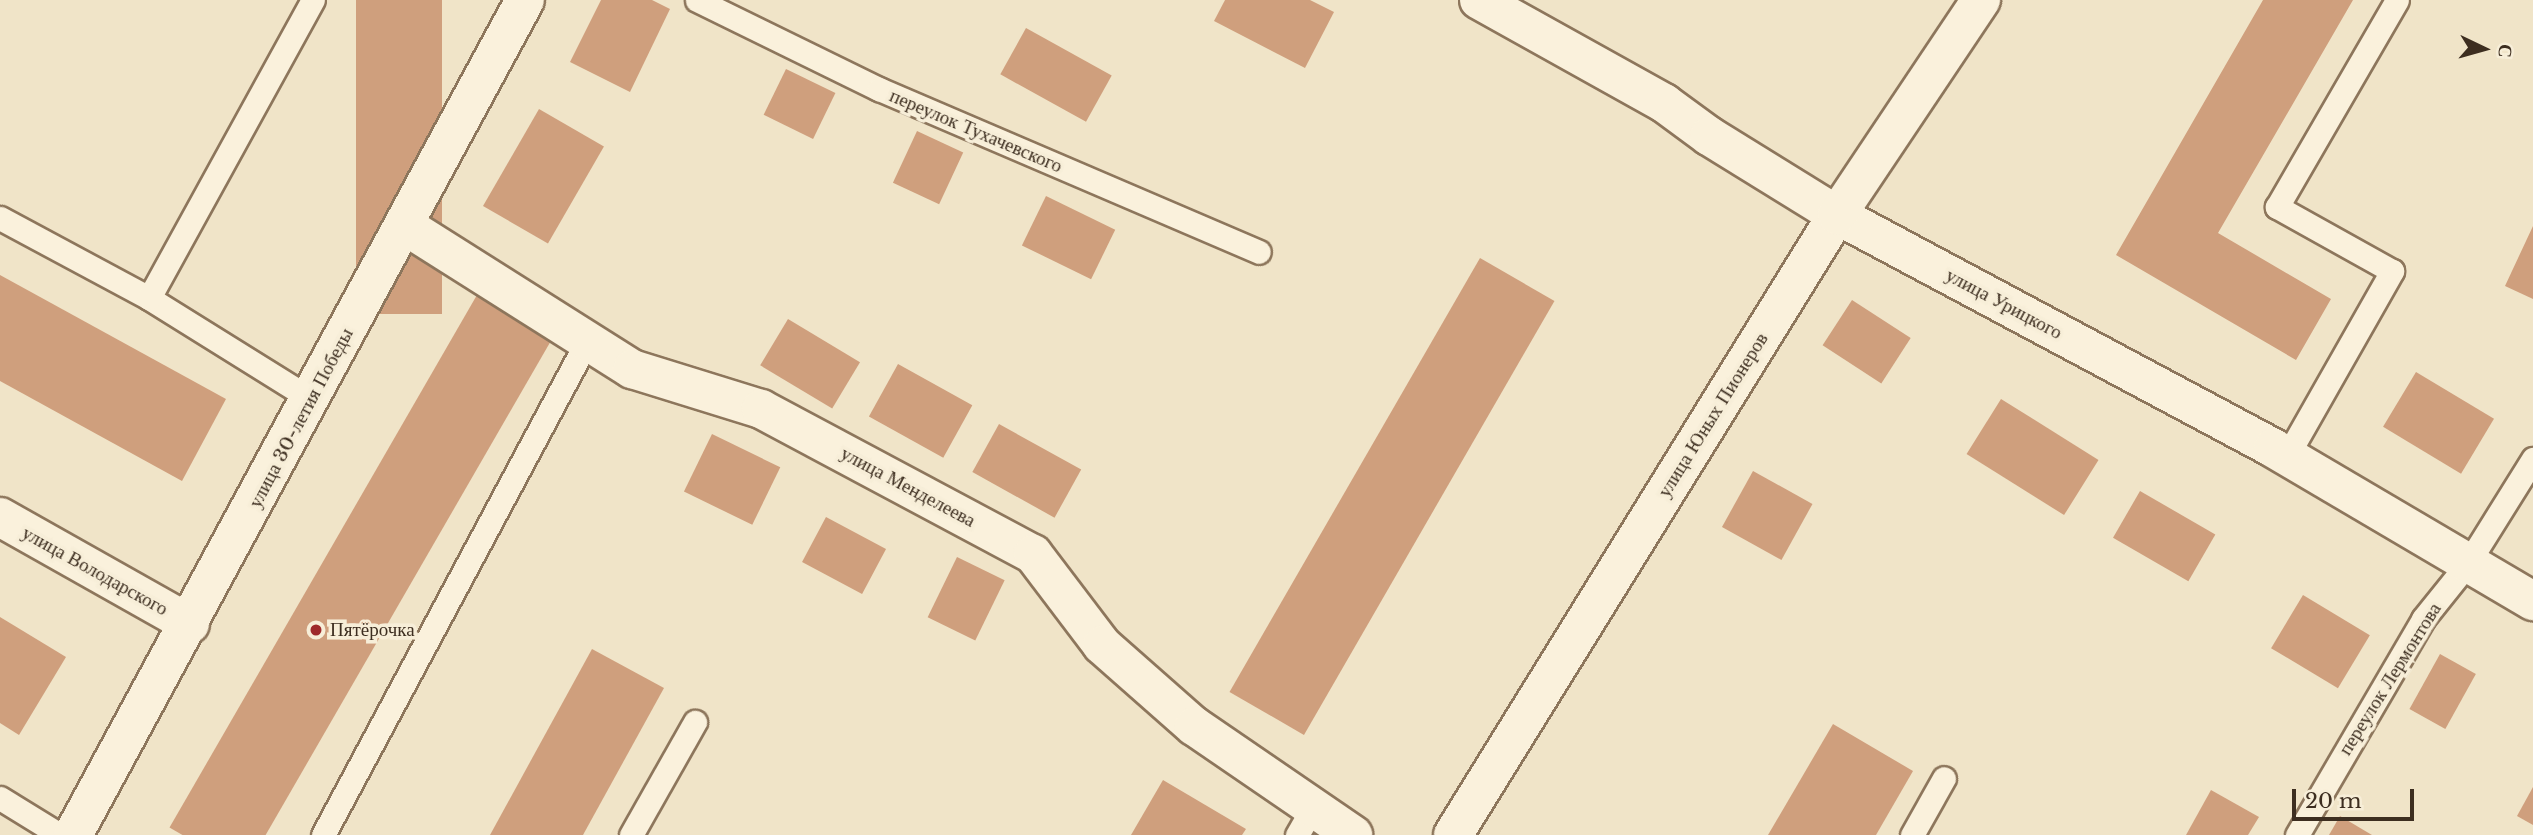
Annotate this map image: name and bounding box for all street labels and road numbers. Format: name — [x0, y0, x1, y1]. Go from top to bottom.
street label: переулок Тухачевского — [886, 84, 1066, 178]
street label: улица Урицкого — [1942, 264, 2066, 344]
street label: улица 30-летия Победы — [244, 324, 358, 512]
street label: улица Юных Пионеров — [1653, 329, 1773, 501]
street label: улица Менделеева — [837, 442, 979, 532]
street label: улица Володарского — [18, 521, 172, 621]
street label: переулок Лермонтова — [2334, 599, 2446, 759]

